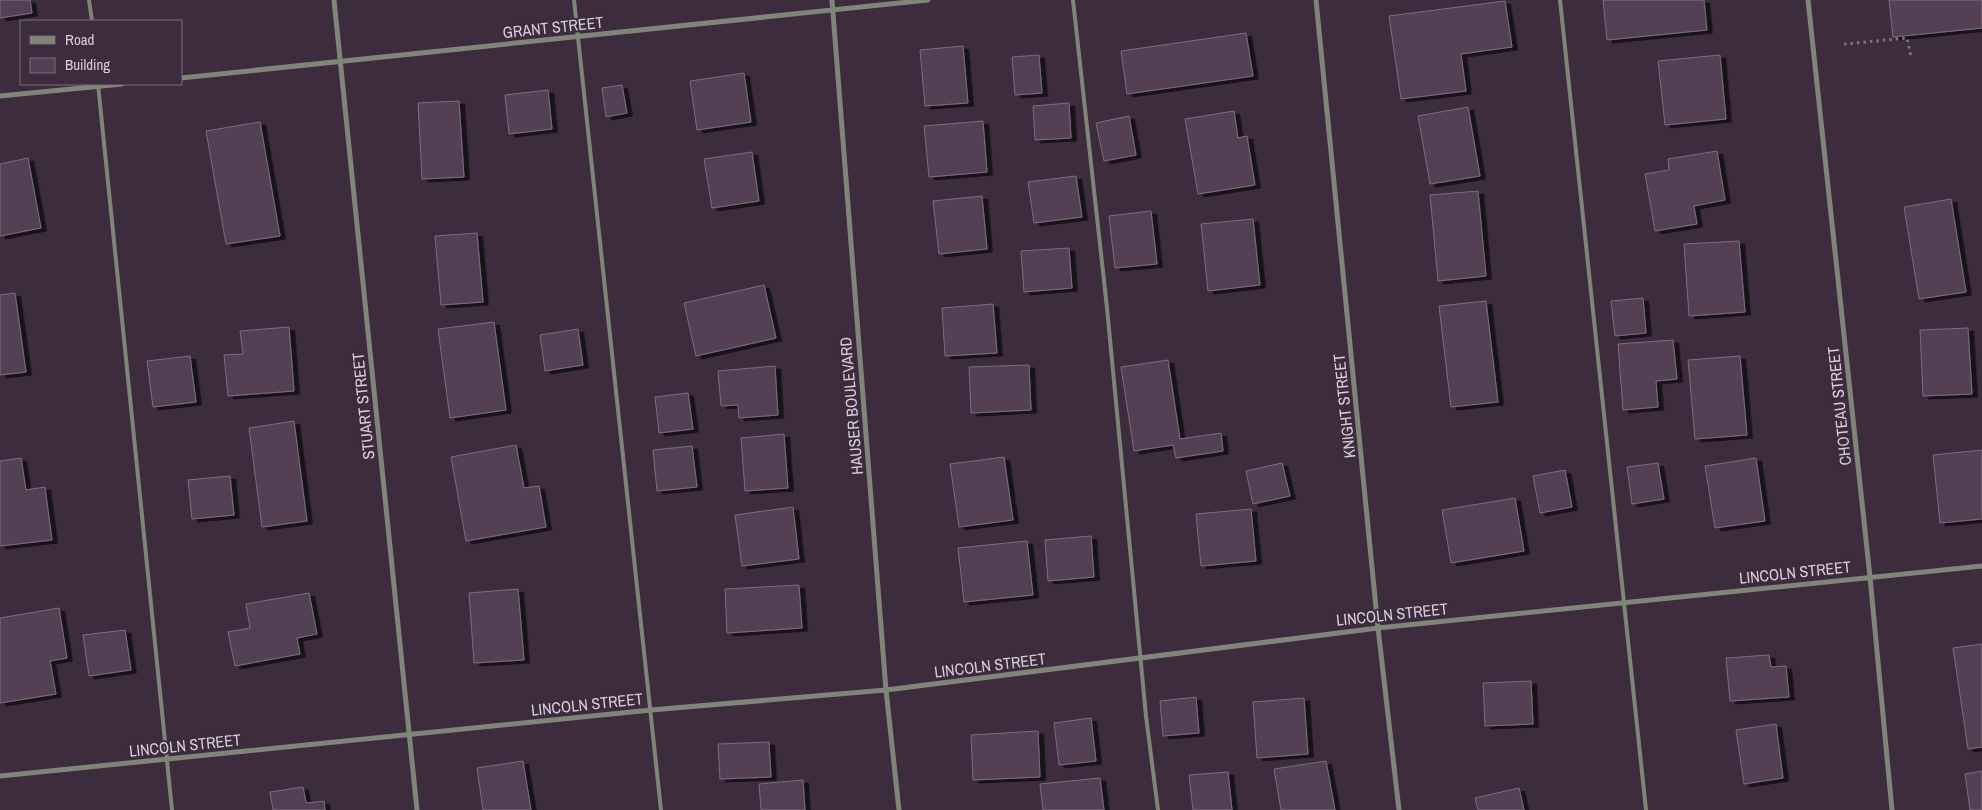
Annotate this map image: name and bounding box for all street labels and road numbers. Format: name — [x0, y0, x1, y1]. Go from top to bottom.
street label: GRANT STREET — [502, 11, 604, 43]
street label: HAUSER BOULEVARD — [834, 336, 868, 476]
street label: CHOTEAU STREET — [1822, 345, 1856, 467]
street label: STUART STREET — [346, 351, 380, 461]
street label: KNIGHT STREET — [1328, 353, 1360, 459]
street label: LINCOLN STREET — [1738, 555, 1852, 589]
street label: LINCOLN STREET — [1335, 597, 1449, 631]
street label: LINCOLN STREET — [933, 647, 1047, 683]
street label: LINCOLN STREET — [530, 687, 644, 721]
street label: LINCOLN STREET — [128, 728, 242, 762]

